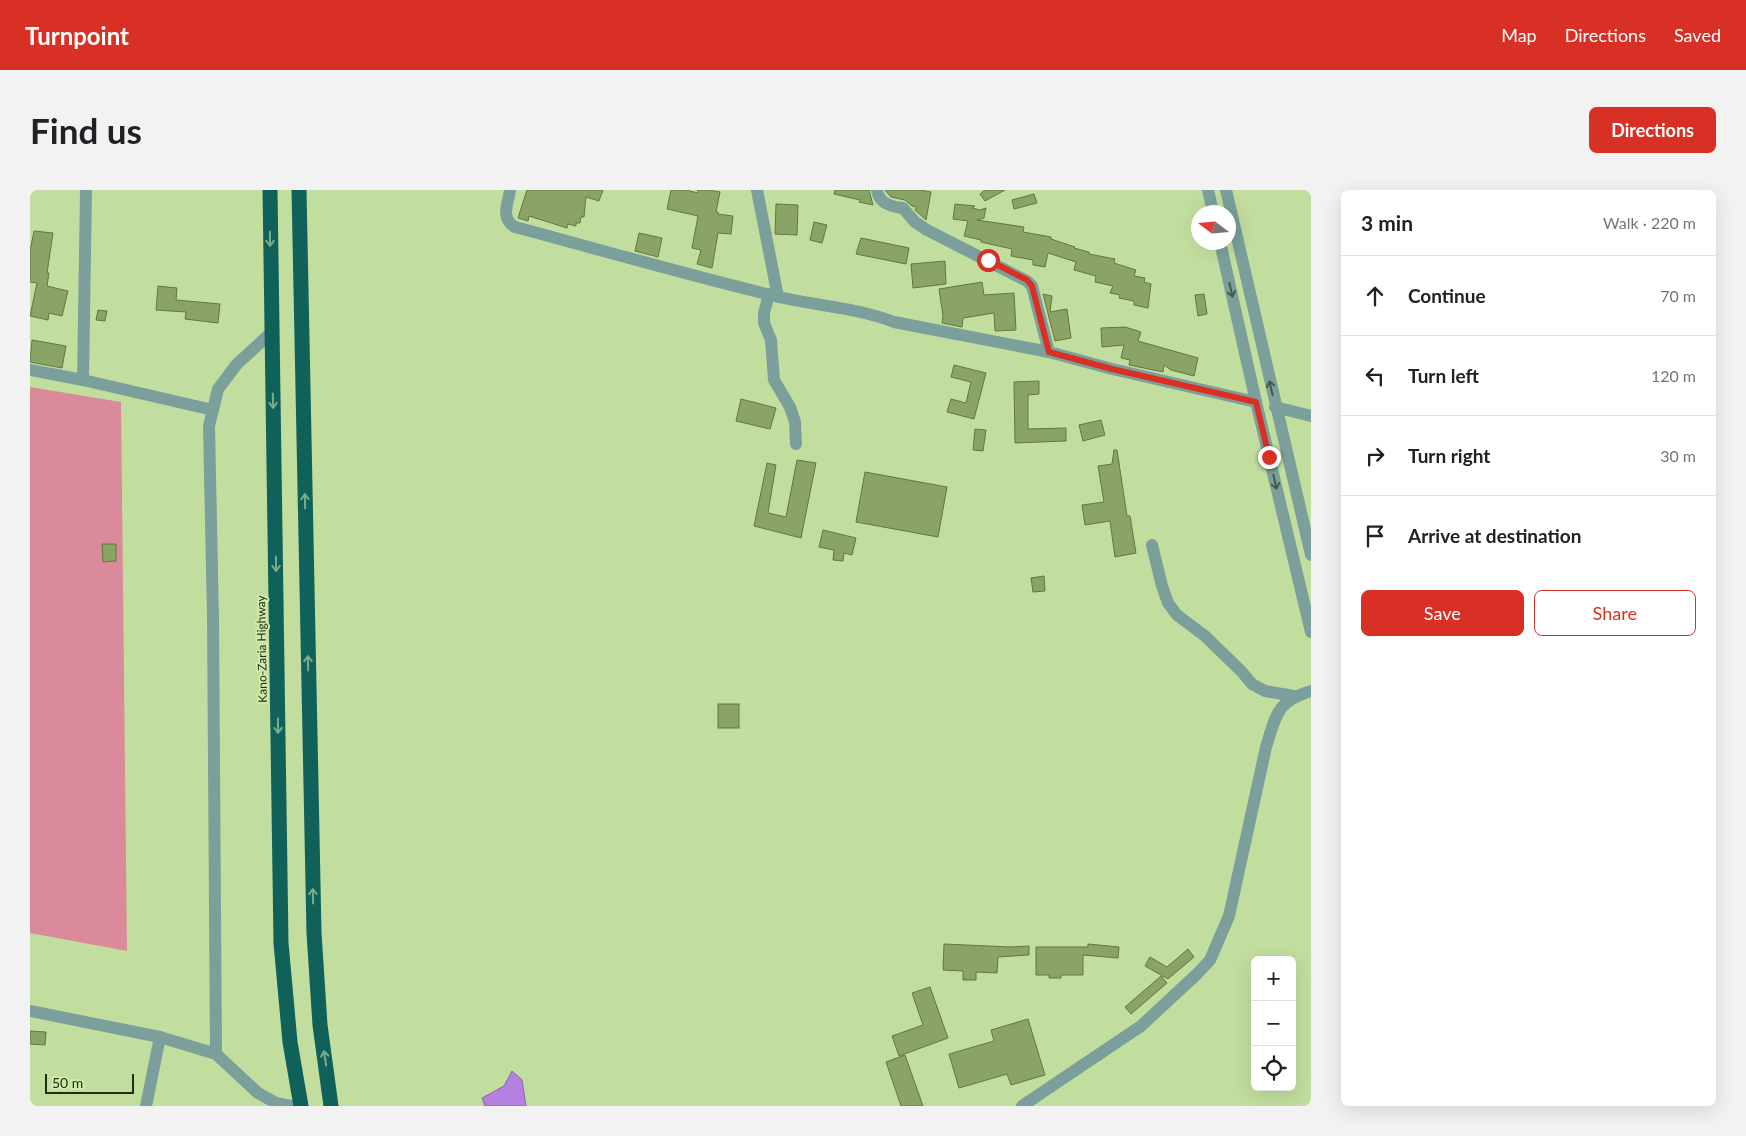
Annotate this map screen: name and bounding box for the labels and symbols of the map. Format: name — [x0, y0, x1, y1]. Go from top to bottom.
north arrow — [1191, 205, 1236, 250]
one-way arrow — [266, 230, 275, 246]
route start — [977, 249, 1000, 272]
one-way arrow — [1227, 282, 1236, 298]
one-way arrow — [1266, 380, 1275, 396]
one-way arrow — [268, 392, 278, 409]
route end — [1258, 446, 1281, 469]
one-way arrow — [1271, 474, 1280, 490]
one-way arrow — [300, 493, 310, 510]
one-way arrow — [271, 555, 280, 571]
street label: Kano-Zaria Highway — [253, 594, 270, 703]
one-way arrow — [304, 655, 313, 671]
one-way arrow — [273, 718, 283, 734]
one-way arrow — [309, 888, 318, 904]
one-way arrow — [319, 1050, 329, 1066]
scale bar — [45, 1071, 134, 1094]

